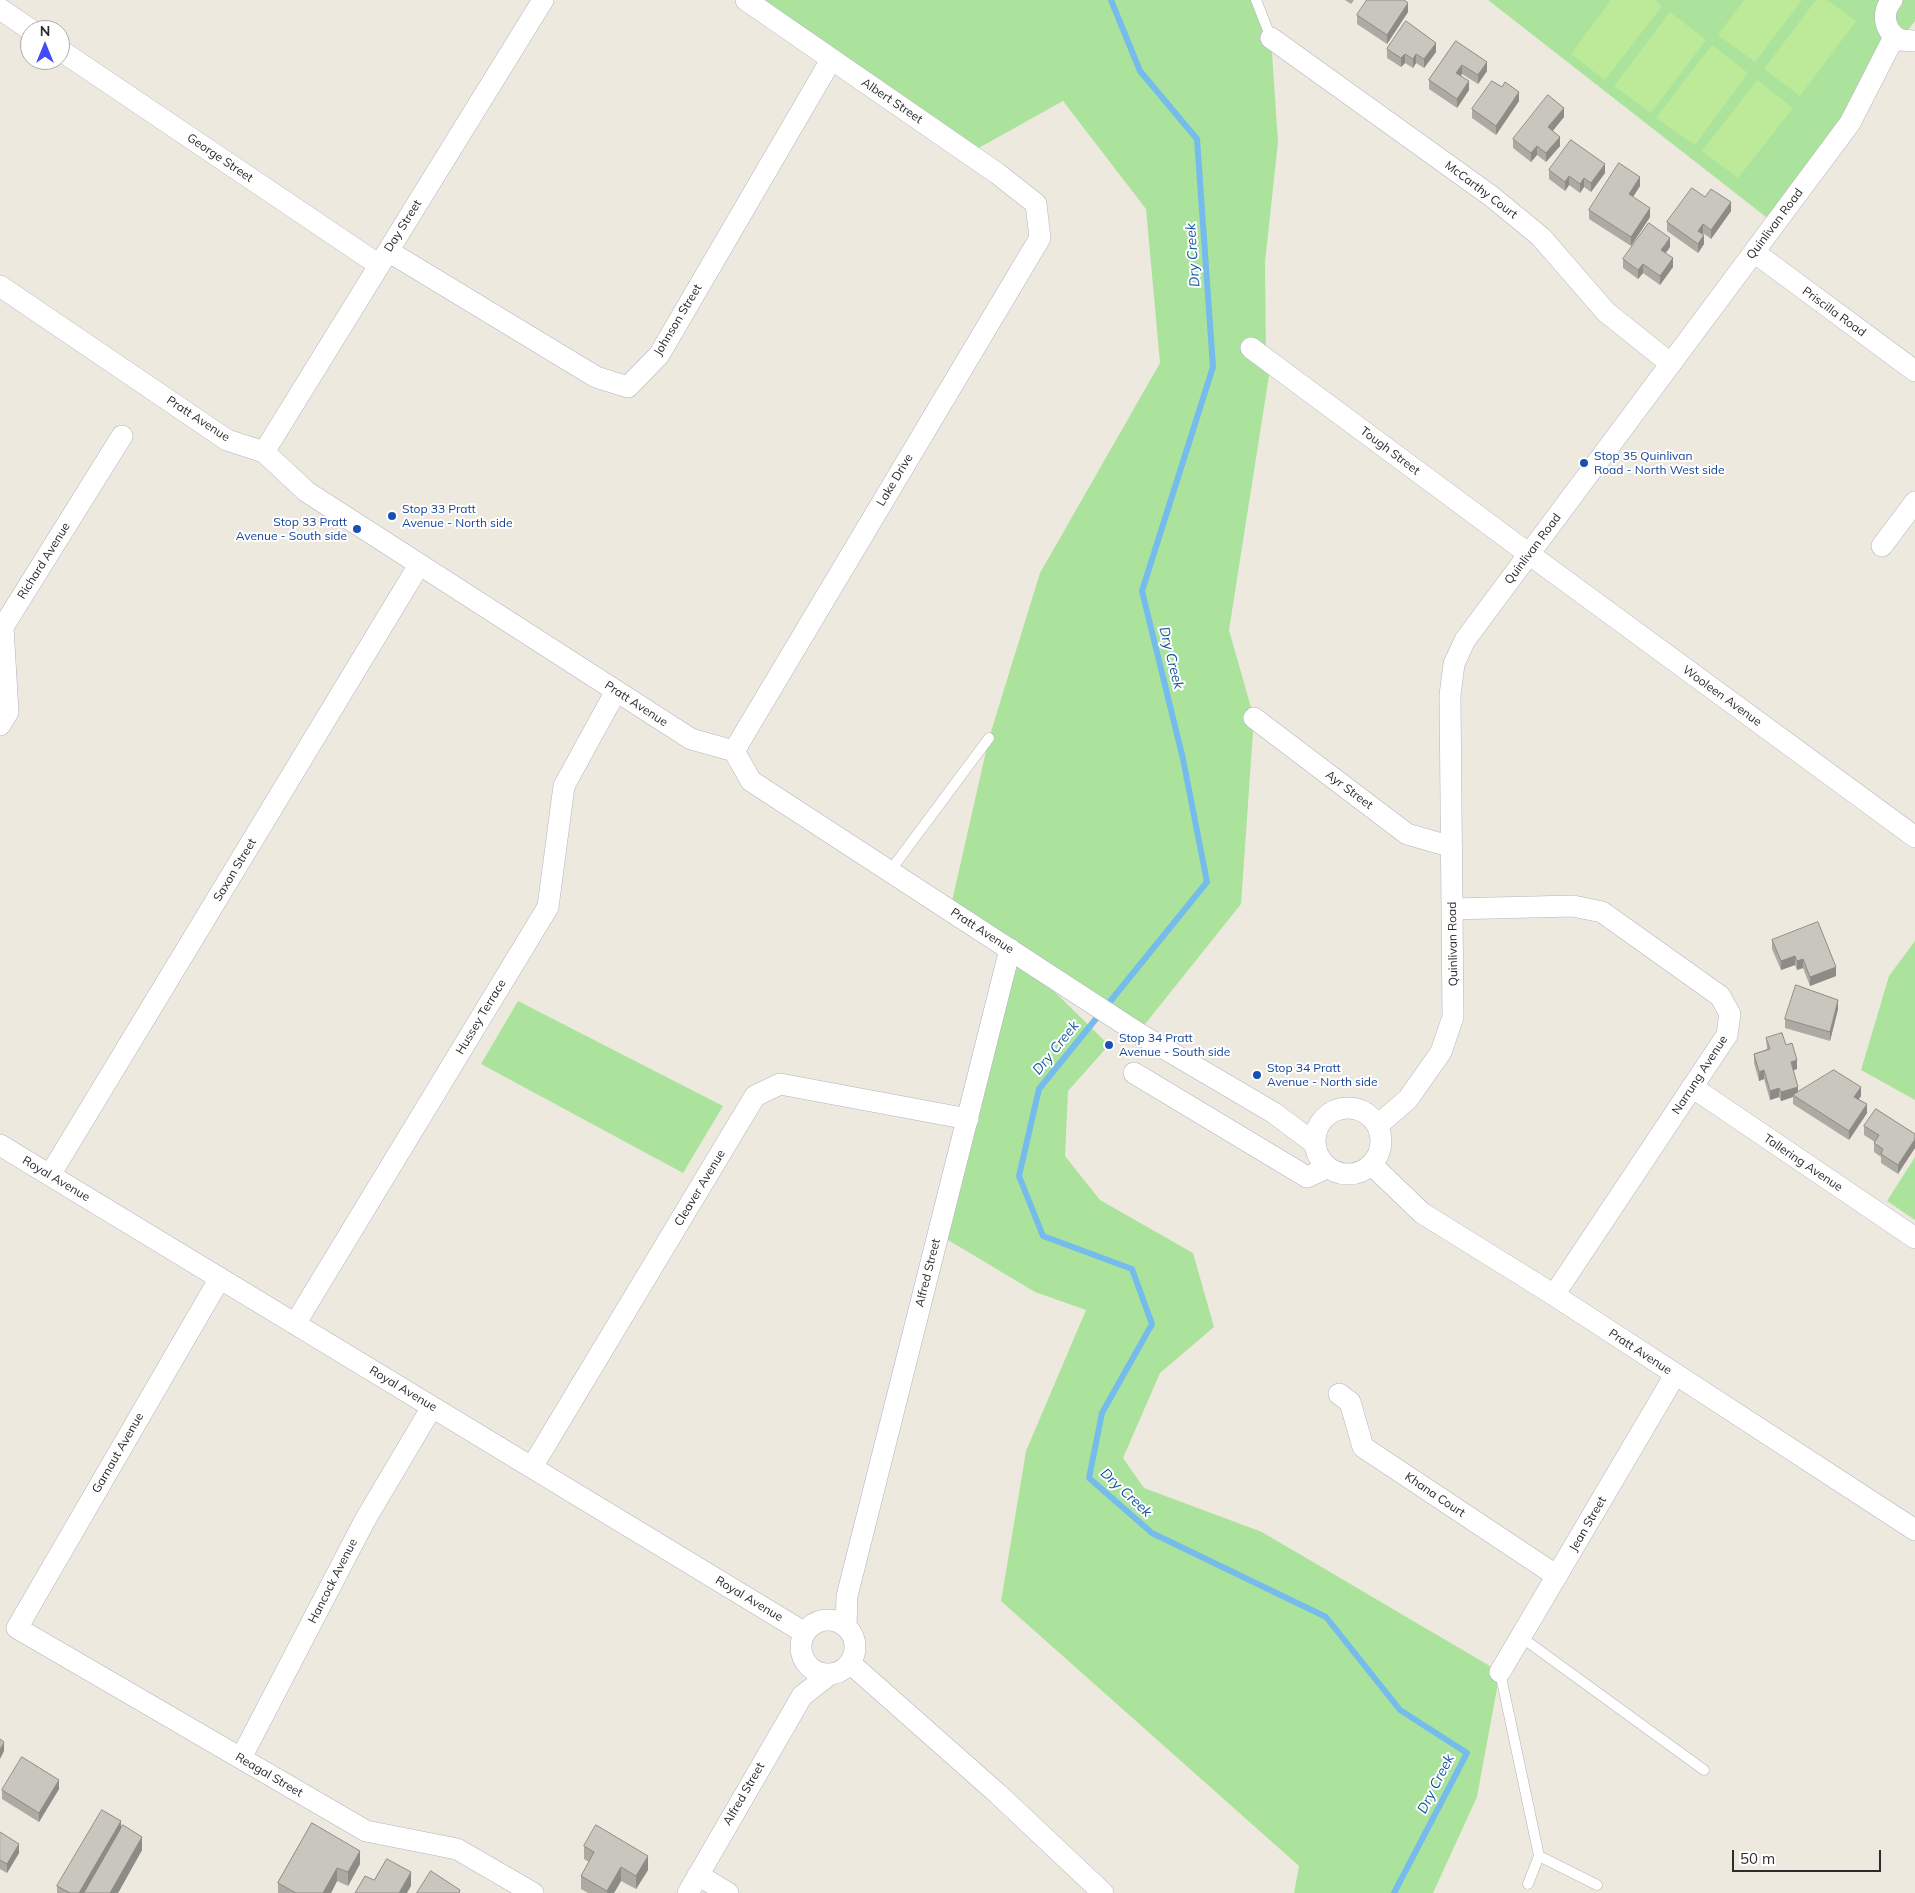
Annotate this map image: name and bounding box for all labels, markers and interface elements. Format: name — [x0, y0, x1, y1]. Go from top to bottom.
north arrow — [20, 20, 70, 70]
text: N — [40, 22, 50, 40]
street label: Albert Street — [859, 75, 925, 127]
street label: George Street — [184, 131, 256, 185]
street label: McCarthy Court — [1442, 158, 1520, 222]
street label: Quinlivan Road — [1744, 186, 1806, 262]
street label: Day Street — [381, 197, 425, 255]
water label: Dry Creek — [1182, 222, 1204, 288]
street label: Johnson Street — [651, 282, 705, 358]
street label: Priscilla Road — [1799, 284, 1869, 340]
street label: Pratt Avenue — [164, 393, 232, 445]
street label: Tough Street — [1357, 424, 1423, 478]
place label: Stop 35 Quinlivan Road - North West side — [1594, 449, 1725, 477]
street label: Lake Drive — [874, 451, 916, 509]
marker: Stop 35 Quinlivan Road - North West side — [1578, 457, 1590, 469]
place label: Stop 33 Pratt Avenue - North side — [402, 502, 513, 530]
marker: Stop 33 Pratt Avenue - North side — [386, 510, 398, 522]
street label: Quinlivan Road — [1502, 511, 1564, 587]
place label: Stop 33 Pratt Avenue - South side — [236, 515, 347, 543]
street label: Richard Avenue — [15, 520, 73, 602]
marker: Stop 33 Pratt Avenue - South side — [351, 523, 363, 535]
water label: Dry Creek — [1155, 625, 1187, 691]
street label: Wooleen Avenue — [1680, 662, 1764, 730]
street label: Pratt Avenue — [602, 678, 670, 730]
street label: Ayr Street — [1322, 768, 1376, 812]
street label: Saxon Street — [211, 836, 259, 904]
street label: Quinlivan Road — [1445, 901, 1461, 987]
street label: Pratt Avenue — [948, 905, 1016, 957]
street label: Hussey Terrace — [453, 977, 509, 1057]
water label: Dry Creek — [1029, 1018, 1083, 1078]
place label: Stop 34 Pratt Avenue - South side — [1119, 1031, 1230, 1059]
street label: Narrung Avenue — [1669, 1033, 1731, 1117]
marker: Stop 34 Pratt Avenue - South side — [1103, 1039, 1115, 1051]
place label: Stop 34 Pratt Avenue - North side — [1267, 1061, 1378, 1089]
marker: Stop 34 Pratt Avenue - North side — [1251, 1069, 1263, 1081]
street label: Tallering Avenue — [1761, 1131, 1845, 1195]
street label: Cleaver Avenue — [671, 1147, 729, 1229]
street label: Royal Avenue — [20, 1153, 92, 1205]
street label: Alfred Street — [913, 1237, 943, 1309]
street label: Pratt Avenue — [1606, 1326, 1674, 1378]
street label: Royal Avenue — [367, 1363, 439, 1415]
street label: Garnaut Avenue — [89, 1410, 147, 1496]
water label: Dry Creek — [1097, 1465, 1155, 1521]
street label: Khana Court — [1402, 1470, 1468, 1520]
street label: Jean Street — [1567, 1494, 1609, 1554]
street label: Hancock Avenue — [305, 1536, 361, 1626]
street label: Royal Avenue — [713, 1573, 785, 1625]
street label: Reagal Street — [233, 1750, 305, 1800]
water label: Dry Creek — [1414, 1752, 1458, 1816]
street label: Alfred Street — [720, 1760, 768, 1828]
scale bar — [1735, 1840, 1884, 1872]
text: 50 m — [1740, 1849, 1775, 1868]

